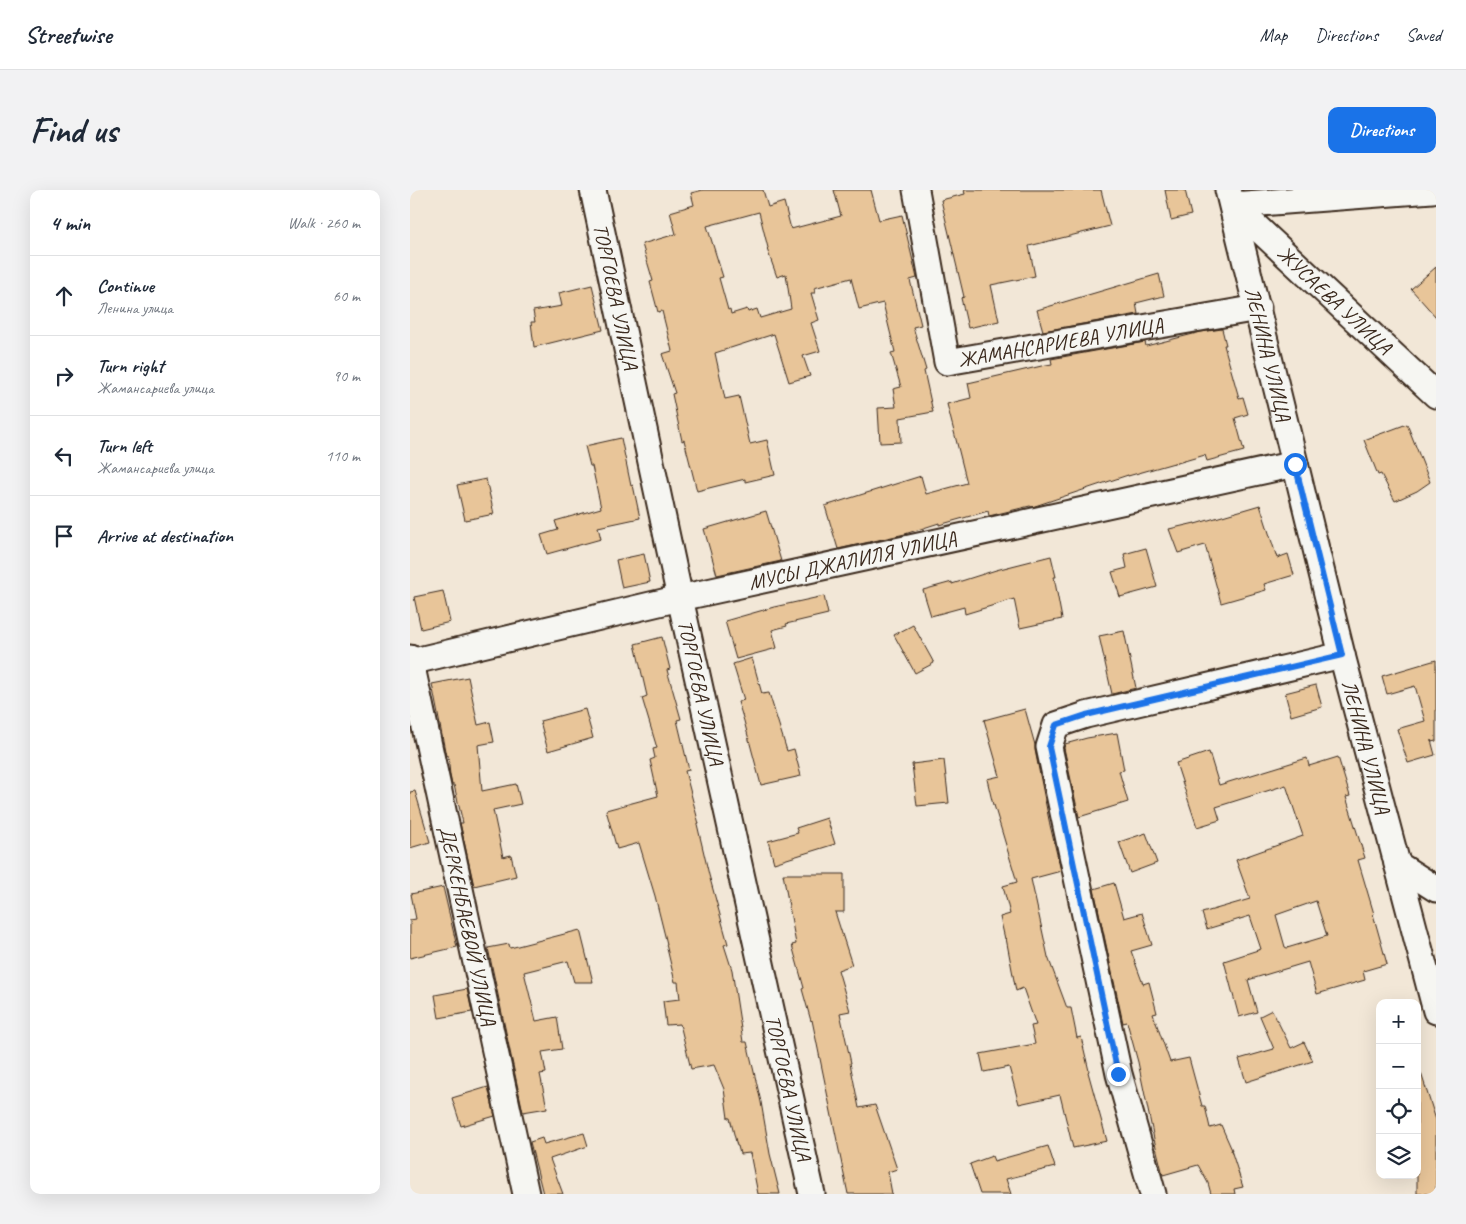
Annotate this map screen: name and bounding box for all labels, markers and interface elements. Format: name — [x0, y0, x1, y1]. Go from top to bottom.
text: Streetwise — [25, 20, 111, 50]
text: Map — [1260, 24, 1287, 46]
text: Directions — [1315, 24, 1378, 46]
text: Saved — [1406, 24, 1441, 46]
button: Directions — [1328, 107, 1436, 153]
text: Find us — [30, 108, 117, 153]
text: 4 min — [50, 210, 90, 236]
text: Walk · 260 m — [288, 213, 360, 233]
street label: ТОРГОЕВА УЛИЦА — [588, 221, 644, 373]
street label: ЖУСАЕВА УЛИЦА — [1272, 240, 1398, 361]
text: Continue — [97, 274, 154, 298]
icon: ahead — [50, 282, 78, 310]
street label: ЛЕНИНА УЛИЦА — [1239, 284, 1297, 424]
text: 60 m — [333, 286, 360, 306]
text: Ленина улица — [97, 298, 173, 318]
street label: ЖАМАНСАРИЕВА УЛИЦА — [956, 312, 1166, 373]
text: Turn right — [97, 354, 164, 378]
icon: right — [50, 362, 78, 390]
text: 90 m — [333, 366, 360, 386]
text: Жамансариева улица — [97, 378, 214, 398]
text: Turn left — [97, 434, 152, 458]
icon: left — [50, 442, 78, 470]
text: 110 m — [326, 446, 360, 466]
route start — [1284, 453, 1307, 476]
text: Жамансариева улица — [97, 458, 214, 478]
icon: arrive — [50, 522, 78, 550]
text: Arrive at destination — [97, 524, 233, 548]
street label: МУСЫ ДЖАЛИЛЯ УЛИЦА — [746, 525, 959, 596]
street label: ТОРГОЕВА УЛИЦА — [672, 617, 730, 769]
street label: ЛЕНИНА УЛИЦА — [1336, 677, 1397, 817]
street label: ДЕРКЕНБАЕВОЙ УЛИЦА — [434, 824, 502, 1028]
map controls — [1376, 999, 1421, 1179]
button: + — [1376, 999, 1421, 1044]
street label: ТОРГОЕВА УЛИЦА — [760, 1013, 818, 1165]
button: − — [1376, 1044, 1421, 1089]
route end — [1107, 1063, 1130, 1086]
button: locate — [1376, 1089, 1421, 1134]
button: layers — [1376, 1134, 1421, 1179]

